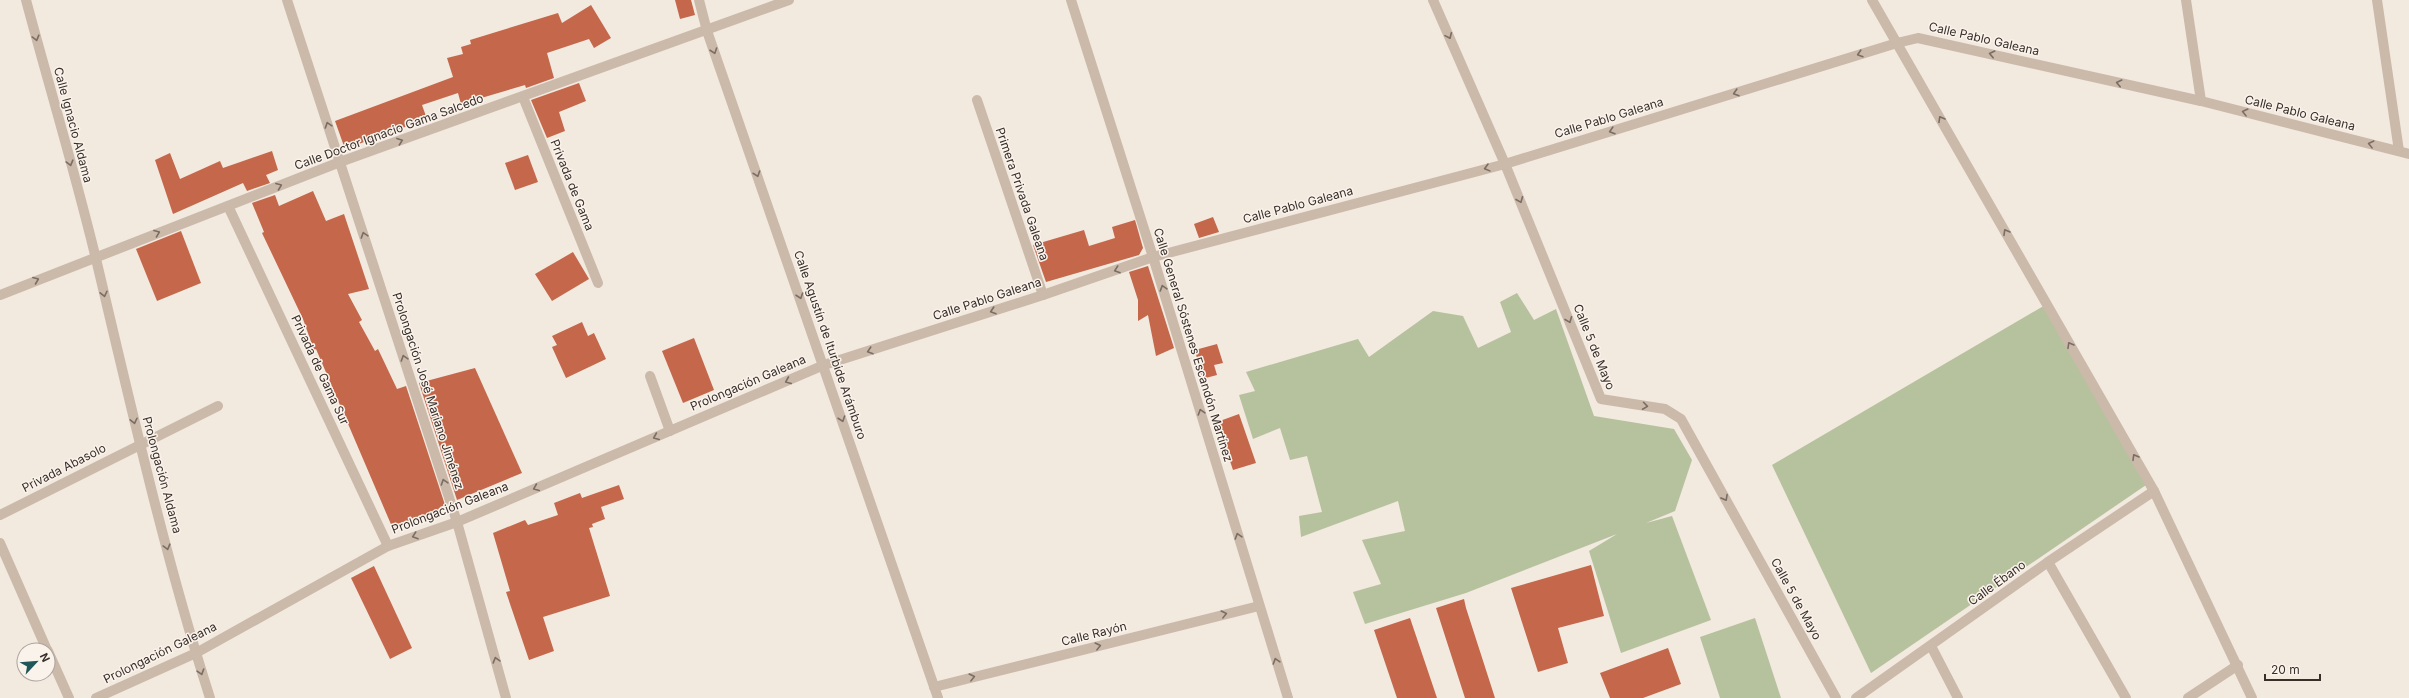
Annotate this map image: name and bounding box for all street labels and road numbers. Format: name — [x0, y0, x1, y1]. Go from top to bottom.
street label: Calle Pablo Galeana — [1927, 18, 2041, 59]
street label: Calle Ignacio Aldama — [51, 65, 96, 184]
street label: Calle Doctor Ignacio Gama Salcedo — [292, 90, 485, 173]
street label: Calle Pablo Galeana — [2243, 92, 2357, 133]
street label: Calle Pablo Galeana — [1553, 94, 1665, 141]
street label: Primera Privada Galeana — [993, 125, 1052, 262]
street label: Privada de Gama — [547, 137, 598, 233]
street label: Calle Pablo Galeana — [1241, 183, 1354, 226]
street label: Calle General Sóstenes Escandón Martínez — [1151, 226, 1236, 464]
street label: Calle Agustín de Iturbide Arámburo — [791, 248, 870, 441]
street label: Calle Pablo Galeana — [931, 274, 1043, 323]
street label: Prolongación José Mariano Jiménez — [390, 291, 467, 491]
street label: Calle 5 de Mayo — [1570, 302, 1618, 392]
street label: Privada de Gama Sur — [288, 312, 353, 428]
street label: Prolongación Galeana — [688, 351, 808, 414]
street label: Prolongación Aldama — [140, 415, 185, 535]
street label: Privada Abasolo — [19, 440, 108, 495]
street label: Prolongación Galeana — [389, 478, 510, 537]
street label: Calle 5 de Mayo — [1768, 555, 1825, 642]
street label: Calle Ébano — [1965, 557, 2028, 608]
street label: Calle Rayón — [1060, 618, 1128, 649]
street label: Prolongación Galeana — [101, 619, 219, 687]

